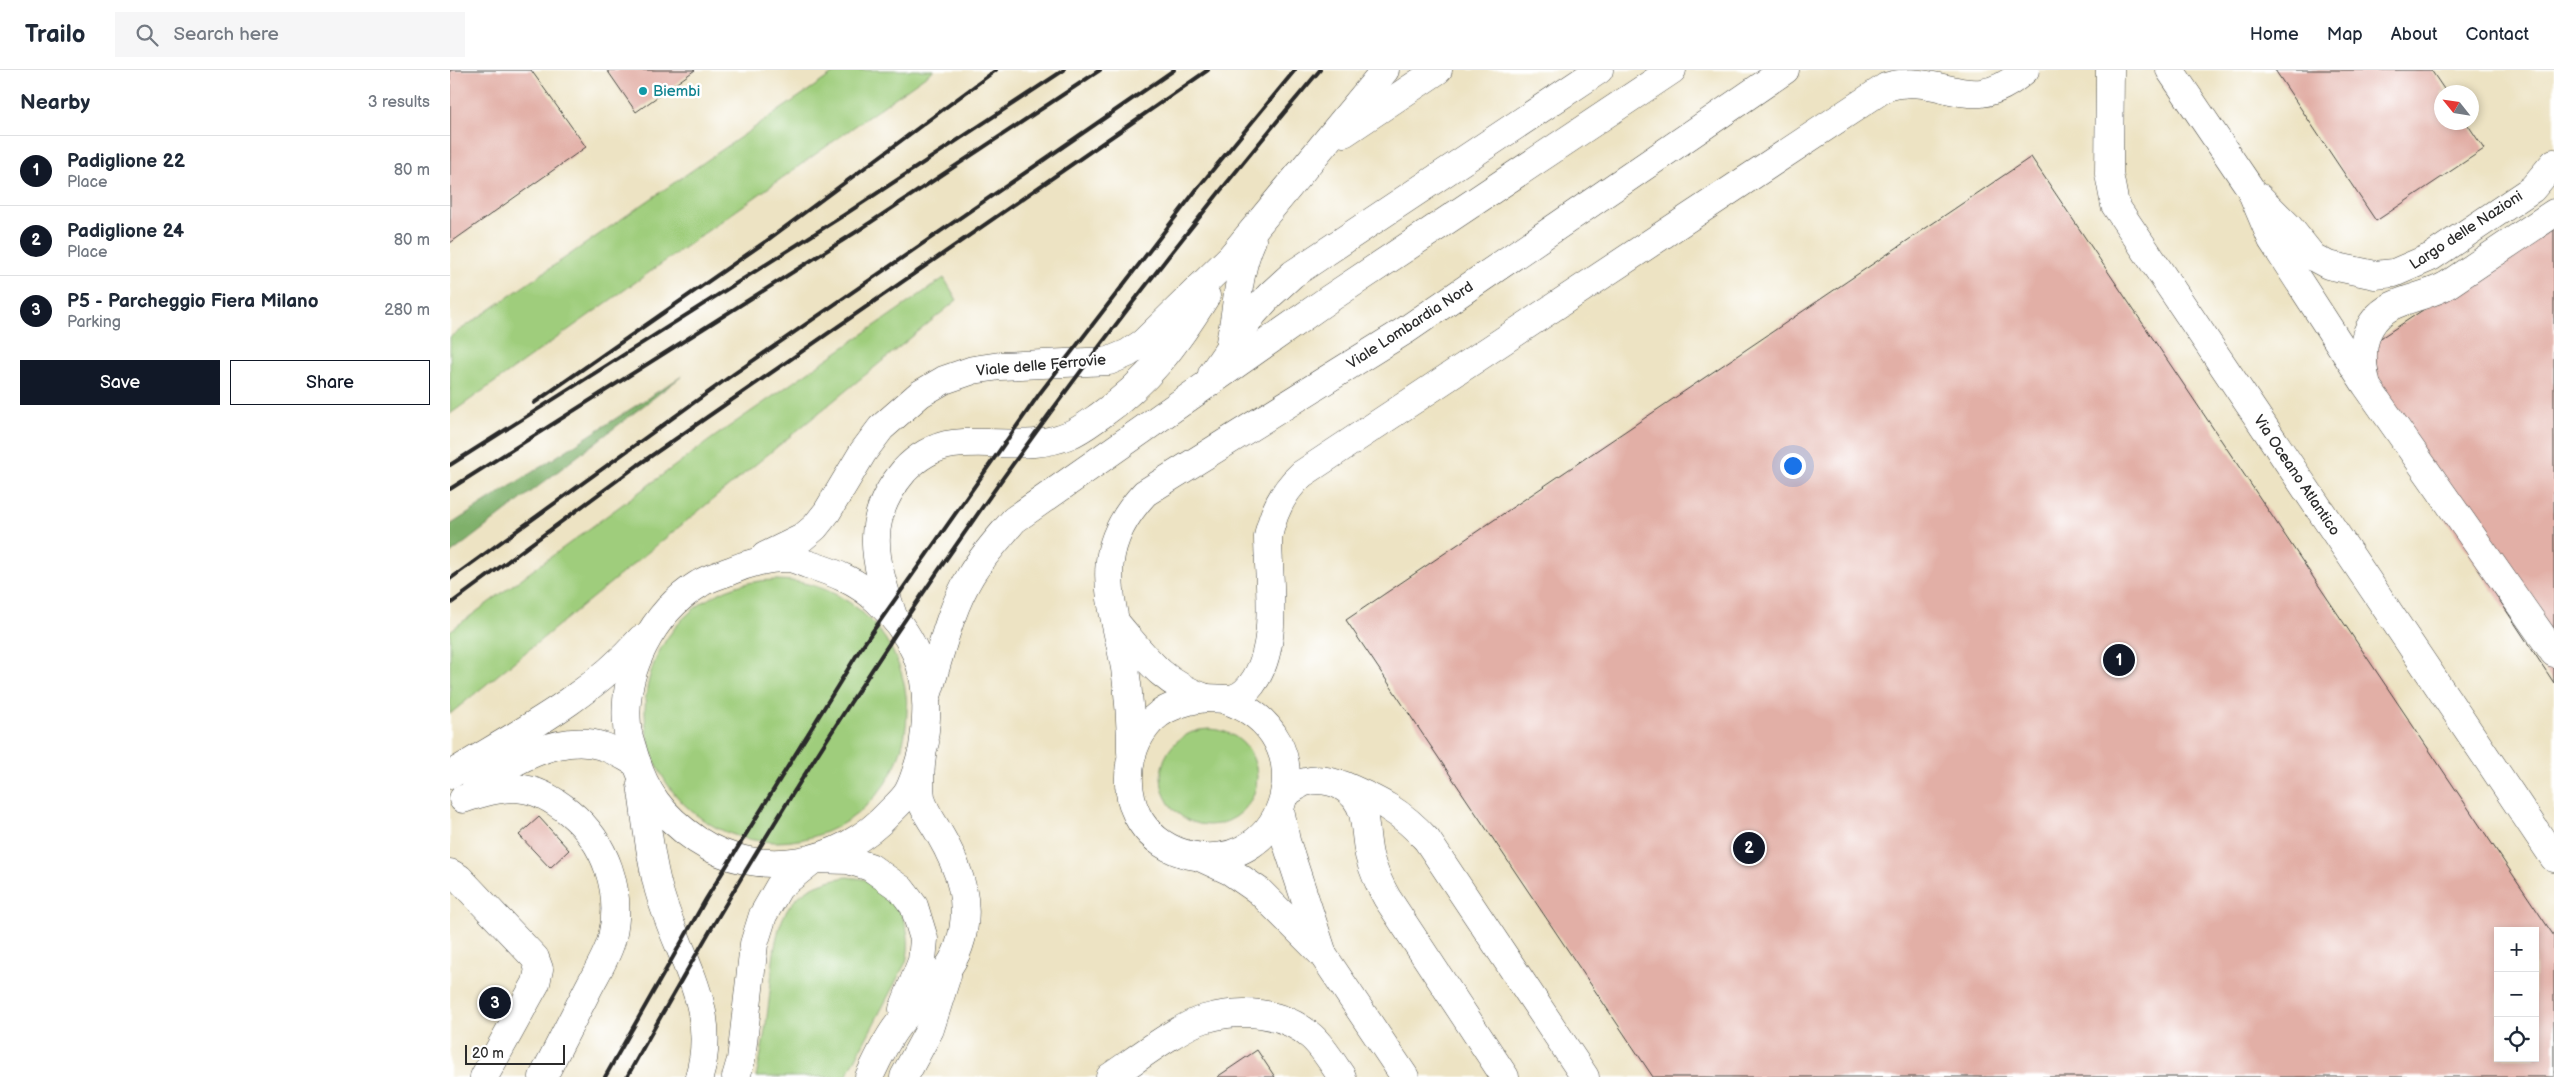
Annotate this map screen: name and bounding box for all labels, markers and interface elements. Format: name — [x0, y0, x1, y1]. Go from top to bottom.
search box — [115, 12, 465, 57]
text: Trailo — [25, 20, 85, 49]
icon: search — [133, 21, 161, 49]
text: Search here — [173, 23, 279, 46]
text: Home — [2250, 24, 2299, 45]
text: Map — [2327, 24, 2363, 45]
text: About — [2391, 24, 2438, 45]
text: Contact — [2466, 24, 2529, 45]
place label: Biembi — [653, 82, 700, 101]
marker: Biembi — [637, 85, 649, 97]
north arrow — [2434, 85, 2479, 130]
text: Nearby — [20, 90, 90, 115]
text: 3 results — [368, 93, 430, 112]
text: Padiglione 22 — [67, 150, 185, 173]
text: 1 — [33, 161, 39, 180]
text: 80 m — [394, 161, 430, 180]
text: Place — [67, 173, 108, 192]
street label: Largo delle Nazioni — [2406, 187, 2526, 274]
text: Padiglione 24 — [67, 220, 184, 243]
text: 2 — [31, 231, 41, 250]
text: 80 m — [394, 231, 430, 250]
text: Place — [67, 243, 108, 262]
street label: Viale Lombardia Nord — [1343, 277, 1477, 373]
text: P5 - Parcheggio Fiera Milano — [67, 290, 319, 313]
text: 3 — [31, 301, 41, 320]
text: 280 m — [384, 301, 430, 320]
text: Parking — [67, 313, 121, 332]
street label: Viale delle Ferrovie — [975, 350, 1107, 381]
button: Save — [20, 360, 220, 405]
button: Share — [230, 360, 430, 405]
street label: Via Oceano Atlantico — [2249, 411, 2344, 539]
your location — [1780, 453, 1806, 479]
pin: 1 — [2103, 641, 2135, 679]
pin: 2 — [1733, 829, 1765, 867]
map controls — [2494, 927, 2539, 1062]
button: + — [2494, 927, 2539, 972]
button: − — [2494, 972, 2539, 1017]
pin: 3 — [479, 984, 511, 1022]
button: locate — [2494, 1017, 2539, 1062]
scale bar — [465, 1042, 565, 1065]
text: 20 m — [472, 1045, 504, 1062]

